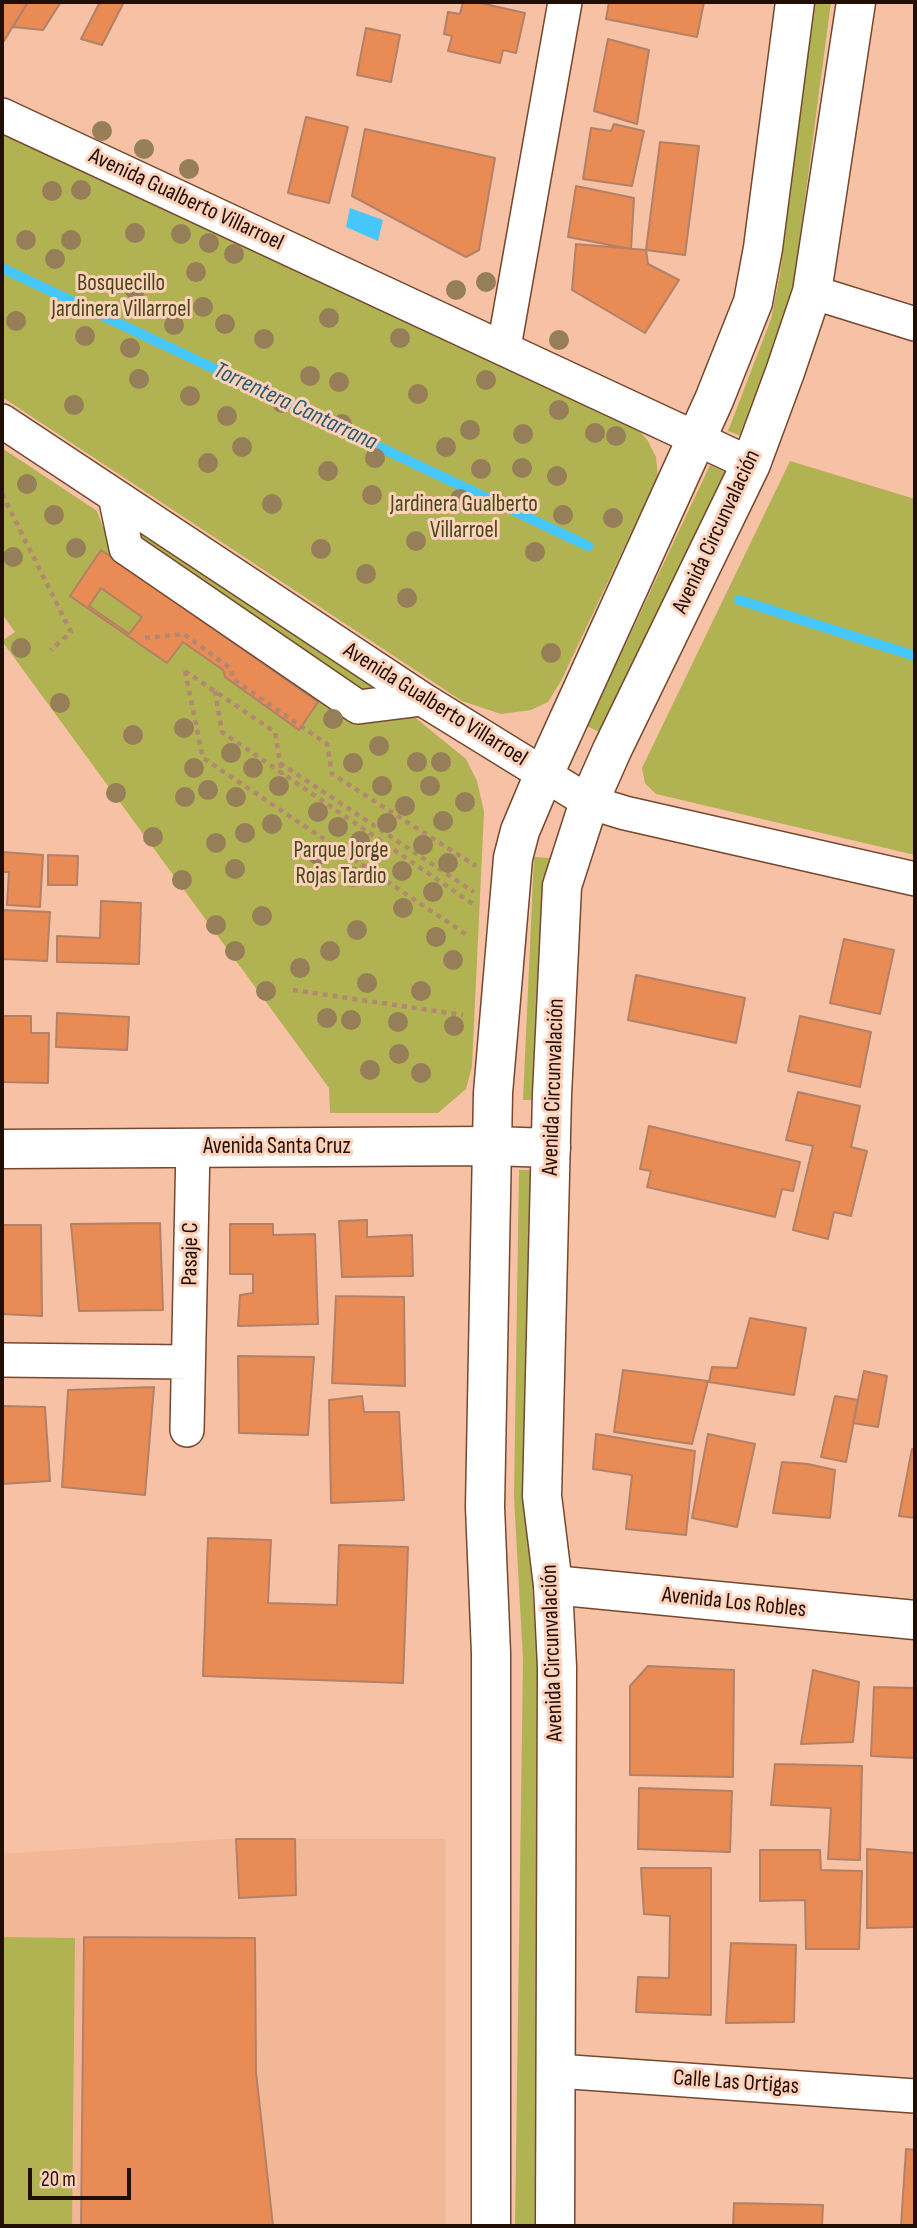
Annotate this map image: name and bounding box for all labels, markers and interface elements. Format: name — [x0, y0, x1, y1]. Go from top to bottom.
street label: Avenida Gualberto Villarroel — [84, 143, 288, 257]
park label: Bosquecillo Jardinera Villarroel — [51, 270, 191, 324]
water label: Torrentera Cantarrana — [209, 357, 381, 457]
street label: Avenida Circunvalación — [667, 446, 767, 618]
park label: Jardinera Gualberto Villarroel — [390, 491, 538, 545]
street label: Avenida Gualberto Villarroel — [338, 637, 532, 773]
park label: Parque Jorge Rojas Tardio — [293, 837, 389, 891]
street label: Avenida Circunvalación — [537, 998, 571, 1176]
street label: Avenida Santa Cruz — [203, 1133, 351, 1161]
street label: Pasaje C — [177, 1222, 205, 1286]
street label: Avenida Circunvalación — [536, 1564, 570, 1742]
street label: Avenida Los Robles — [661, 1582, 807, 1624]
street label: Calle Las Ortigas — [672, 2065, 800, 2101]
scale bar — [32, 2154, 135, 2198]
text: 20 m — [41, 2167, 76, 2192]

